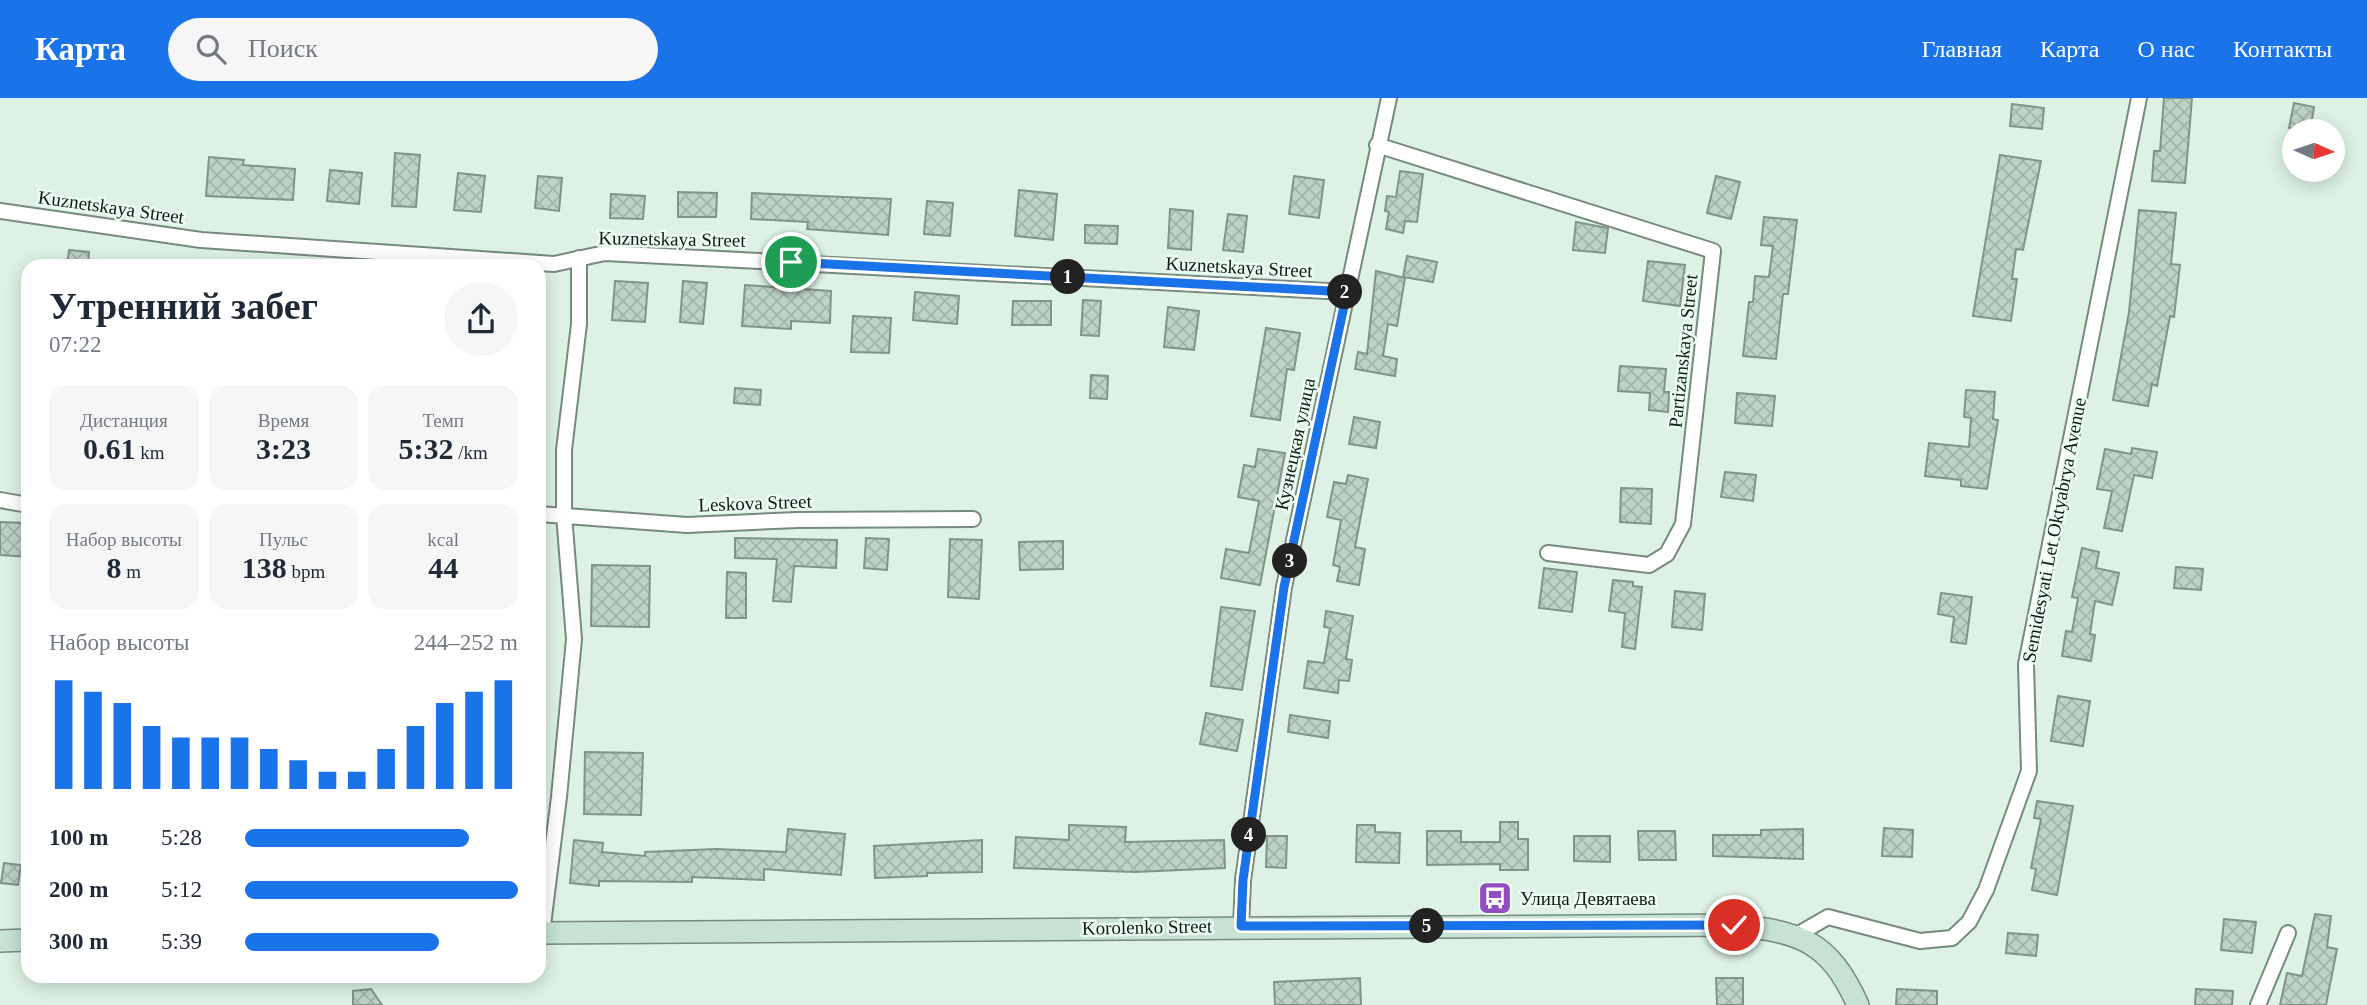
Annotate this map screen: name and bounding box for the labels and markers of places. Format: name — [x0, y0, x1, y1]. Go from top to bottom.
pin — [761, 232, 821, 292]
pin: 1 — [1050, 260, 1086, 294]
pin: 2 — [1328, 274, 1362, 310]
pin: 3 — [1272, 544, 1308, 578]
pin: 4 — [1232, 818, 1266, 852]
bus stop icon: Улица Девятаева — [1476, 879, 1514, 917]
place label: Улица Девятаева — [1520, 888, 1657, 909]
pin — [1704, 895, 1764, 955]
pin: 5 — [1410, 908, 1444, 944]

